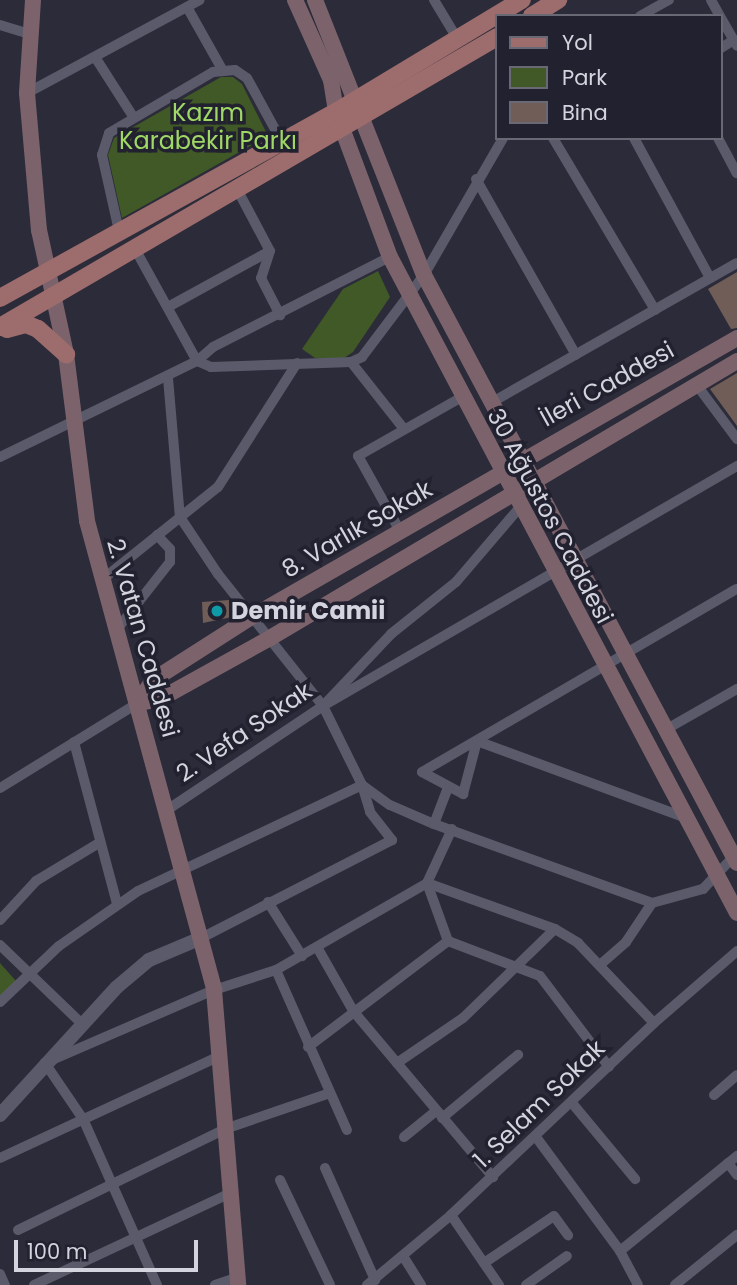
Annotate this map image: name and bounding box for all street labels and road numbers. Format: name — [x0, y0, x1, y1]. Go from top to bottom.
street label: İleri Caddesi — [535, 335, 679, 433]
street label: 30 Ağustos Caddesi — [481, 404, 619, 628]
street label: 8. Varlık Sokak — [277, 474, 437, 584]
street label: 2. Vatan Caddesi — [101, 536, 185, 740]
street label: 2. Vefa Sokak — [171, 676, 317, 788]
street label: 1. Selam Sokak — [467, 1034, 611, 1174]

